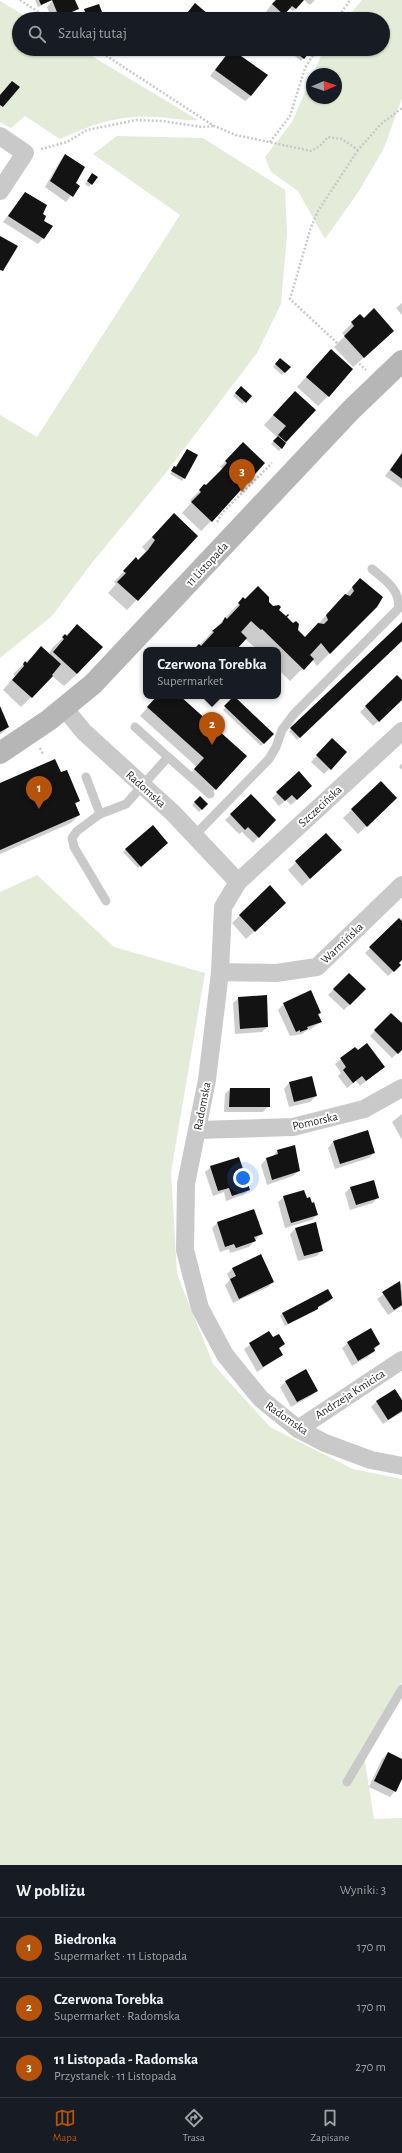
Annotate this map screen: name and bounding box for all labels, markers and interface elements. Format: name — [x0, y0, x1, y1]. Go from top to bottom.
search box — [12, 12, 390, 56]
icon: search — [26, 23, 48, 45]
text: Szukaj tutaj — [58, 26, 127, 41]
north arrow — [306, 68, 342, 104]
pin: 3 — [229, 459, 255, 492]
street label: 11 Listopada — [184, 539, 231, 588]
popup — [143, 647, 281, 699]
text: Czerwona Torebka — [157, 657, 267, 672]
text: Supermarket — [157, 675, 223, 688]
pin: 2 — [199, 712, 225, 745]
street label: Radomska — [124, 768, 168, 810]
pin: 1 — [26, 776, 52, 809]
street label: Szczecińska — [296, 783, 344, 829]
street label: Warmińska — [319, 920, 366, 966]
street label: Radomska — [191, 1080, 213, 1131]
street label: Pomorska — [291, 1110, 339, 1132]
your location — [233, 1168, 253, 1188]
street label: Andrzeja Kmicica — [313, 1367, 388, 1422]
street label: Radomska — [264, 1399, 311, 1437]
text: W pobliżu — [16, 1882, 85, 1899]
text: Wyniki: 3 — [340, 1884, 386, 1897]
text: Biedronka — [54, 1932, 116, 1947]
text: 1 — [27, 1941, 31, 1954]
text: 170 m — [357, 1941, 386, 1954]
text: Supermarket · 11 Listopada — [54, 1950, 187, 1963]
text: Czerwona Torebka — [54, 1992, 164, 2007]
text: 2 — [26, 2001, 32, 2014]
text: 170 m — [357, 2001, 386, 2014]
text: Supermarket · Radomska — [54, 2010, 180, 2023]
text: 11 Listopada - Radomska — [54, 2052, 198, 2067]
text: 3 — [26, 2061, 32, 2074]
text: 270 m — [355, 2061, 386, 2074]
text: Przystanek · 11 Listopada — [54, 2070, 177, 2083]
tab: Mapa — [53, 2107, 77, 2144]
tab: Trasa — [183, 2107, 205, 2144]
tab: Zapisane — [310, 2107, 349, 2144]

